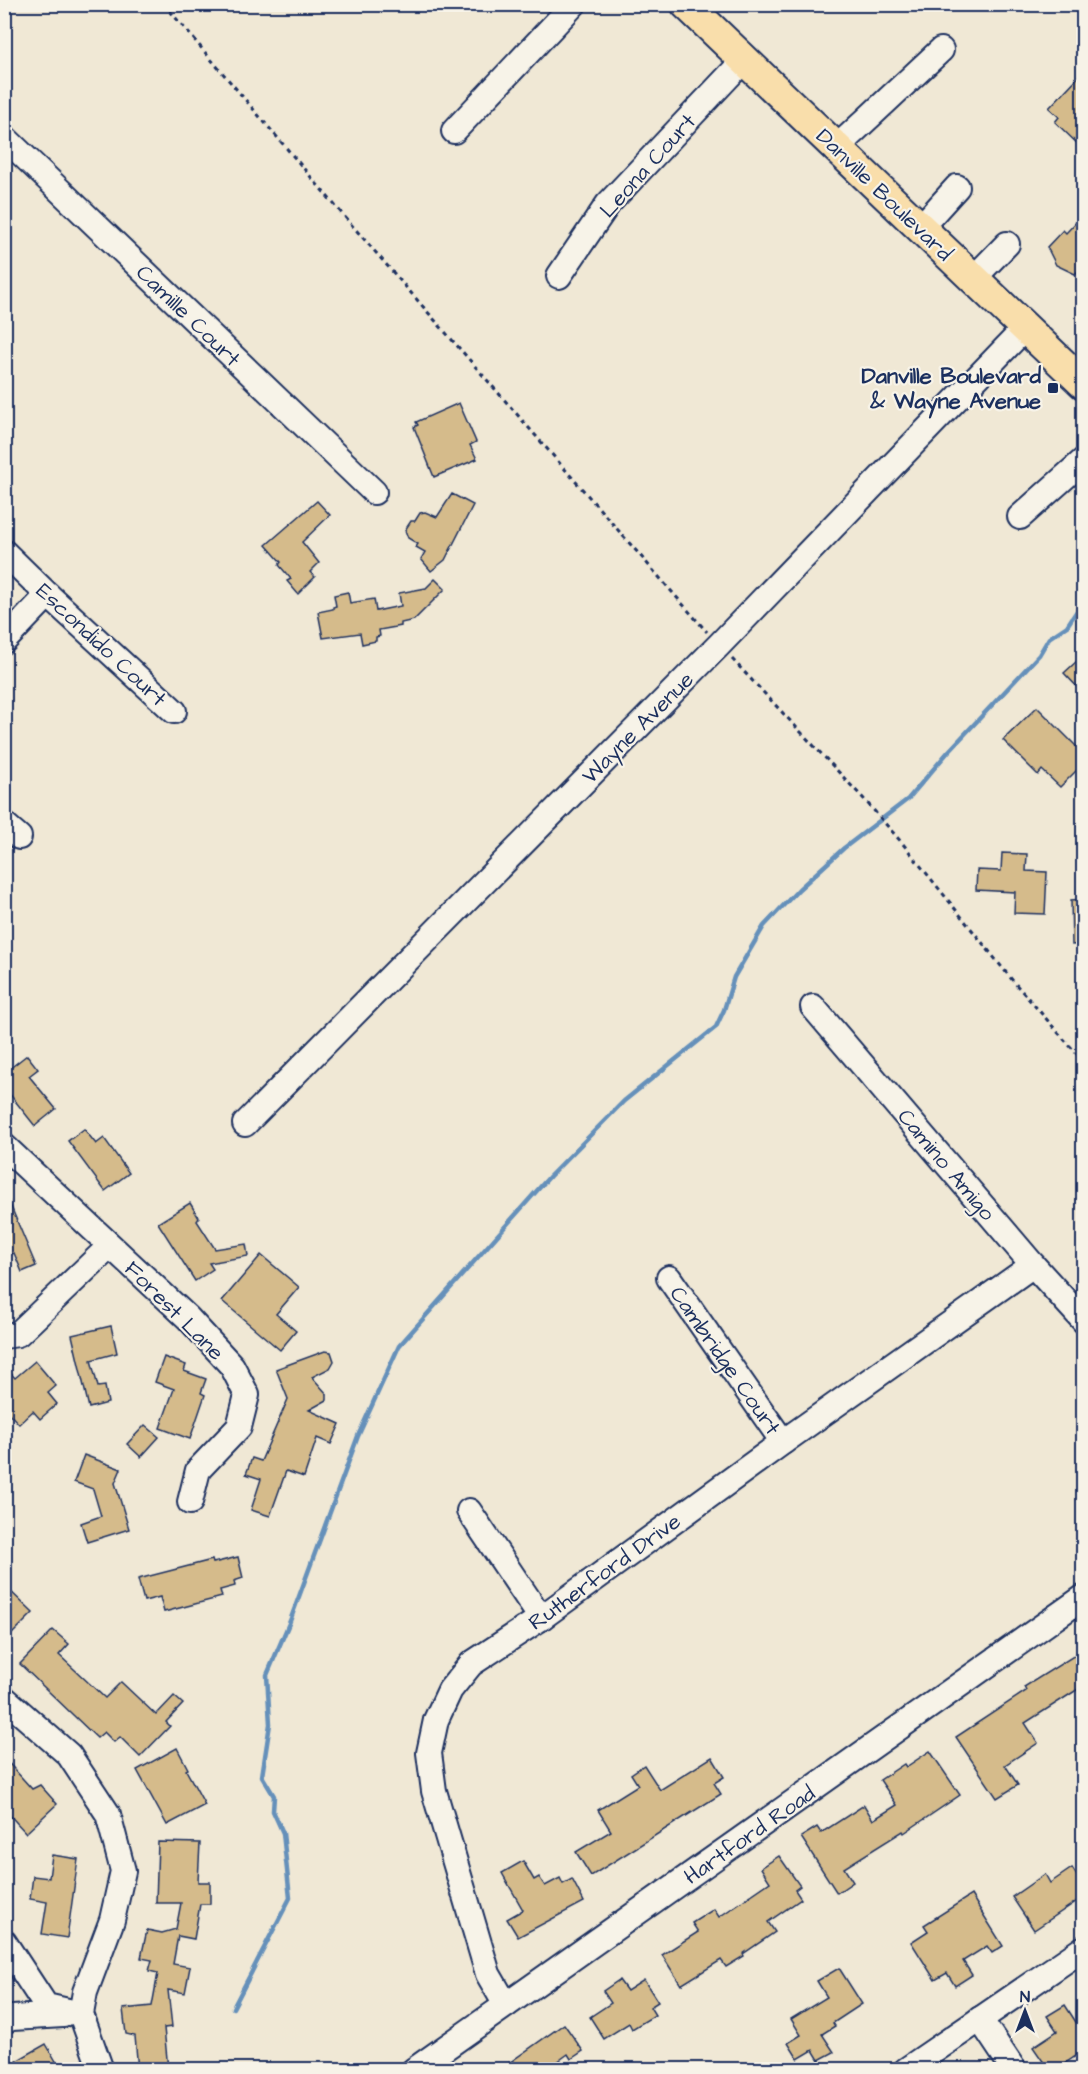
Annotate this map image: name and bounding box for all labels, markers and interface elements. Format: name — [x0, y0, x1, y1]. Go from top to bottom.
street label: Leona Court — [593, 107, 703, 225]
street label: Danville Boulevard — [809, 122, 959, 269]
street label: Camille Court — [129, 258, 247, 374]
place label: Danville Boulevard & Wayne Avenue — [862, 361, 1042, 419]
marker: Danville Boulevard & Wayne Avenue — [1046, 381, 1060, 395]
street label: Escondido Court — [29, 576, 173, 714]
street label: Wayne Avenue — [575, 665, 702, 792]
street label: Camino Amigo — [889, 1102, 1002, 1229]
street label: Forest Lane — [117, 1254, 231, 1368]
street label: Cambridge Court — [661, 1280, 788, 1442]
street label: Rutherford Drive — [522, 1506, 687, 1638]
street label: Hartford Road — [678, 1778, 822, 1892]
north arrow — [995, 1981, 1055, 2041]
text: N — [1020, 1986, 1030, 2008]

